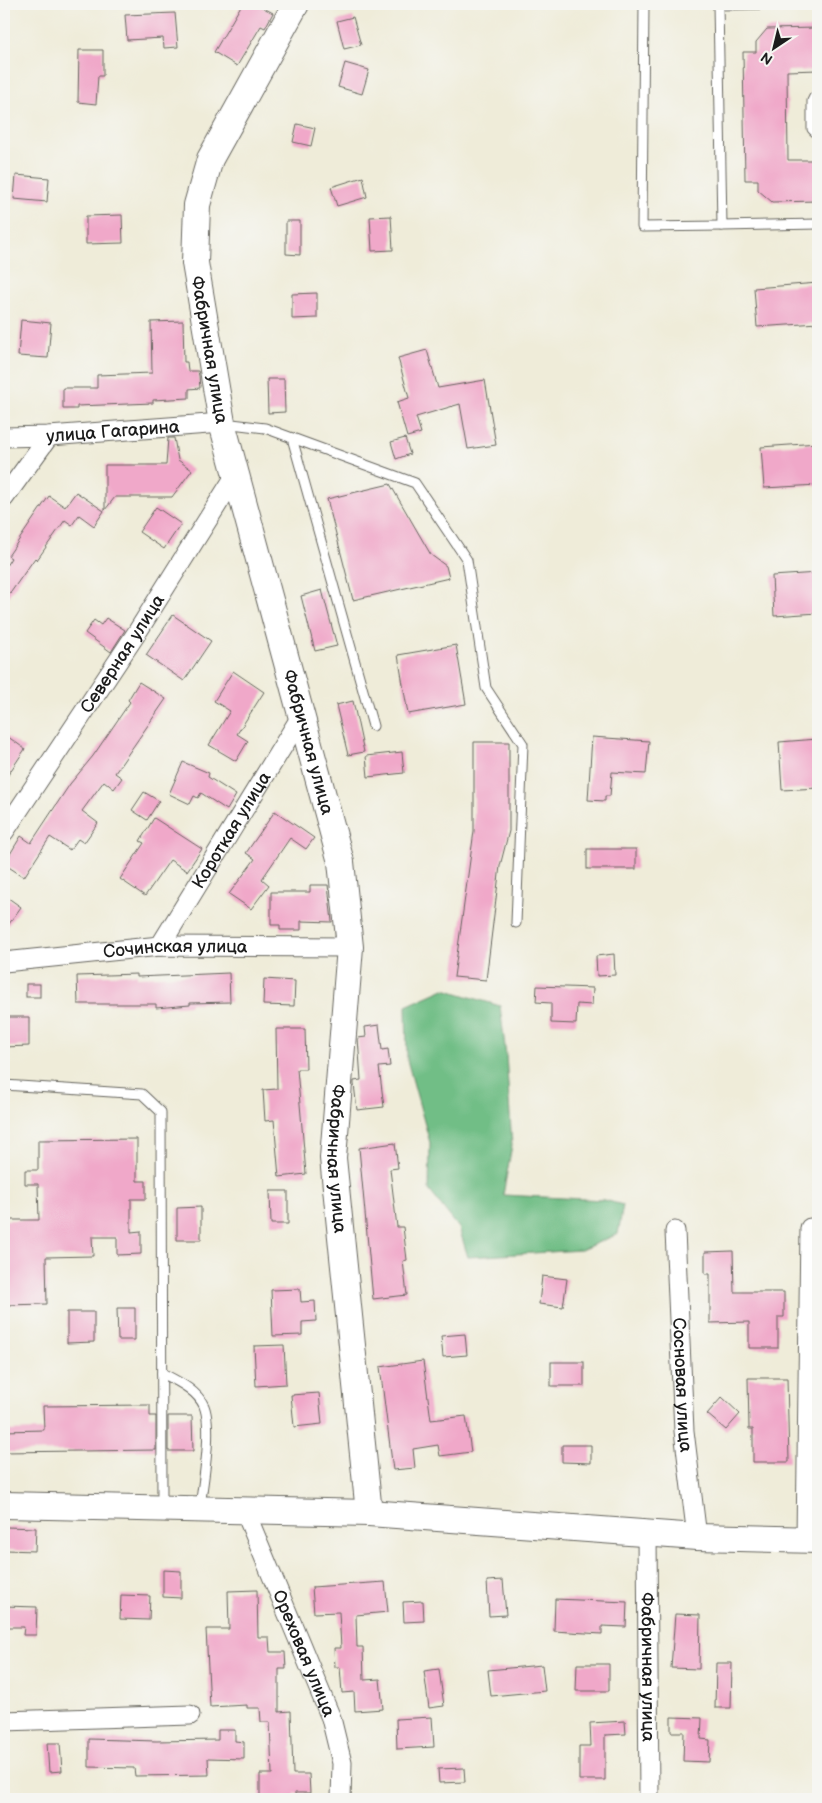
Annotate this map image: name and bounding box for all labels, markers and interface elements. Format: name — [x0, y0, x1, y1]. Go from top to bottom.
north arrow — [750, 22, 800, 72]
text: N — [758, 48, 776, 68]
street label: Фабричная улица — [187, 274, 232, 426]
street label: улица Гагарина — [45, 416, 181, 447]
street label: Северная улица — [76, 590, 169, 717]
street label: Фабричная улица — [279, 667, 338, 817]
street label: Короткая улица — [187, 768, 275, 892]
street label: Сочинская улица — [102, 935, 248, 962]
street label: Фабричная улица — [323, 1083, 351, 1234]
street label: Сосновая улица — [668, 1317, 697, 1454]
street label: Ореховая улица — [268, 1587, 340, 1720]
street label: Фабричная улица — [637, 1592, 659, 1742]

